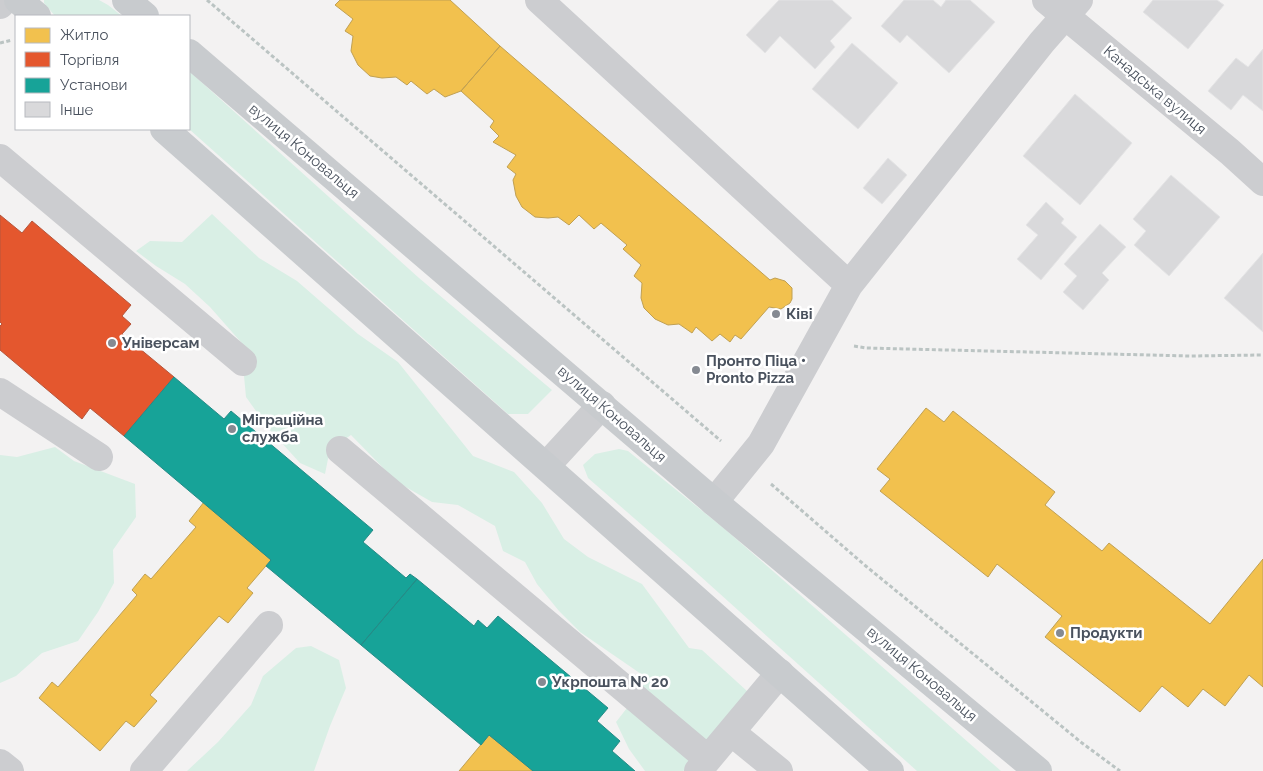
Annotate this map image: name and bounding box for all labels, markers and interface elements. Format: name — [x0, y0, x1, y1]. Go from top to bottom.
legend — [15, 15, 190, 130]
text: Житло — [60, 26, 108, 44]
street label: Канадська вулиця — [1100, 42, 1210, 138]
text: Торгівля — [60, 51, 119, 69]
text: Установи — [60, 76, 127, 94]
street label: вулиця Коновальця — [245, 100, 363, 202]
text: Інше — [60, 101, 93, 119]
place label: Ківі — [786, 305, 812, 323]
marker: Ківі — [770, 308, 782, 320]
place label: Універсам — [121, 334, 200, 352]
marker: Універсам — [106, 337, 118, 349]
place label: Пронто Піца • Pronto Pizza — [706, 352, 806, 387]
street label: вулиця Коновальця — [554, 362, 670, 466]
marker: Пронто Піца • Pronto Pizza — [690, 364, 702, 376]
place label: Міграційна служба — [242, 411, 324, 446]
marker: Міграційна служба — [226, 423, 238, 435]
street label: вулиця Коновальця — [863, 623, 981, 725]
place label: Продукти — [1070, 624, 1142, 642]
marker: Продукти — [1054, 627, 1066, 639]
place label: Укрпошта № 20 — [551, 673, 669, 691]
marker: Укрпошта № 20 — [536, 676, 548, 688]

